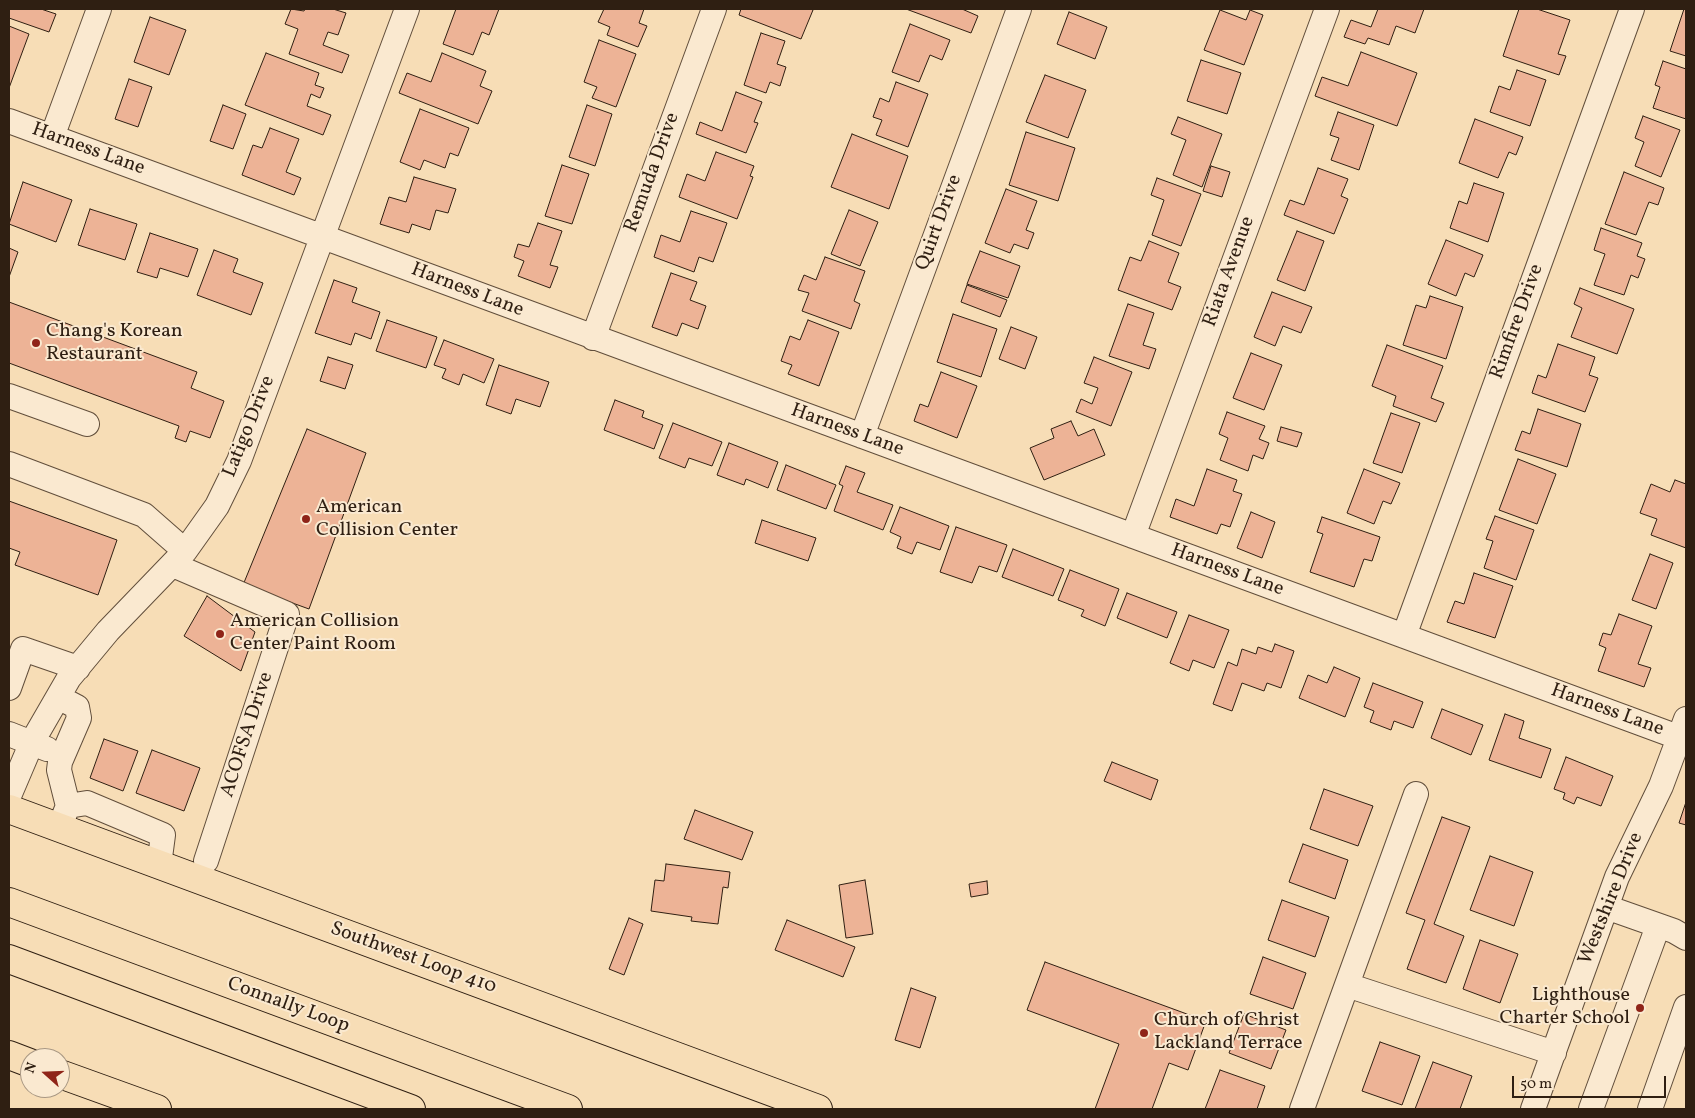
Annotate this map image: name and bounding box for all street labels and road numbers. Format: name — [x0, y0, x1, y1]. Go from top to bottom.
street label: Remuda Drive — [620, 110, 686, 236]
street label: Harness Lane — [28, 118, 148, 182]
street label: Quirt Drive — [912, 172, 968, 274]
street label: Riata Avenue — [1199, 214, 1261, 330]
street label: Harness Lane — [407, 259, 527, 323]
street label: Rimfire Drive — [1486, 261, 1550, 383]
street label: Latigo Drive — [219, 373, 281, 481]
street label: Harness Lane — [787, 399, 907, 463]
street label: Harness Lane — [1167, 539, 1287, 603]
street label: ACOFSA Drive — [216, 669, 280, 801]
street label: Harness Lane — [1547, 679, 1667, 743]
street label: Westshire Drive — [1575, 829, 1649, 969]
street label: Southwest Loop 410 — [327, 918, 499, 1000]
street label: Connally Loop — [224, 973, 352, 1039]

